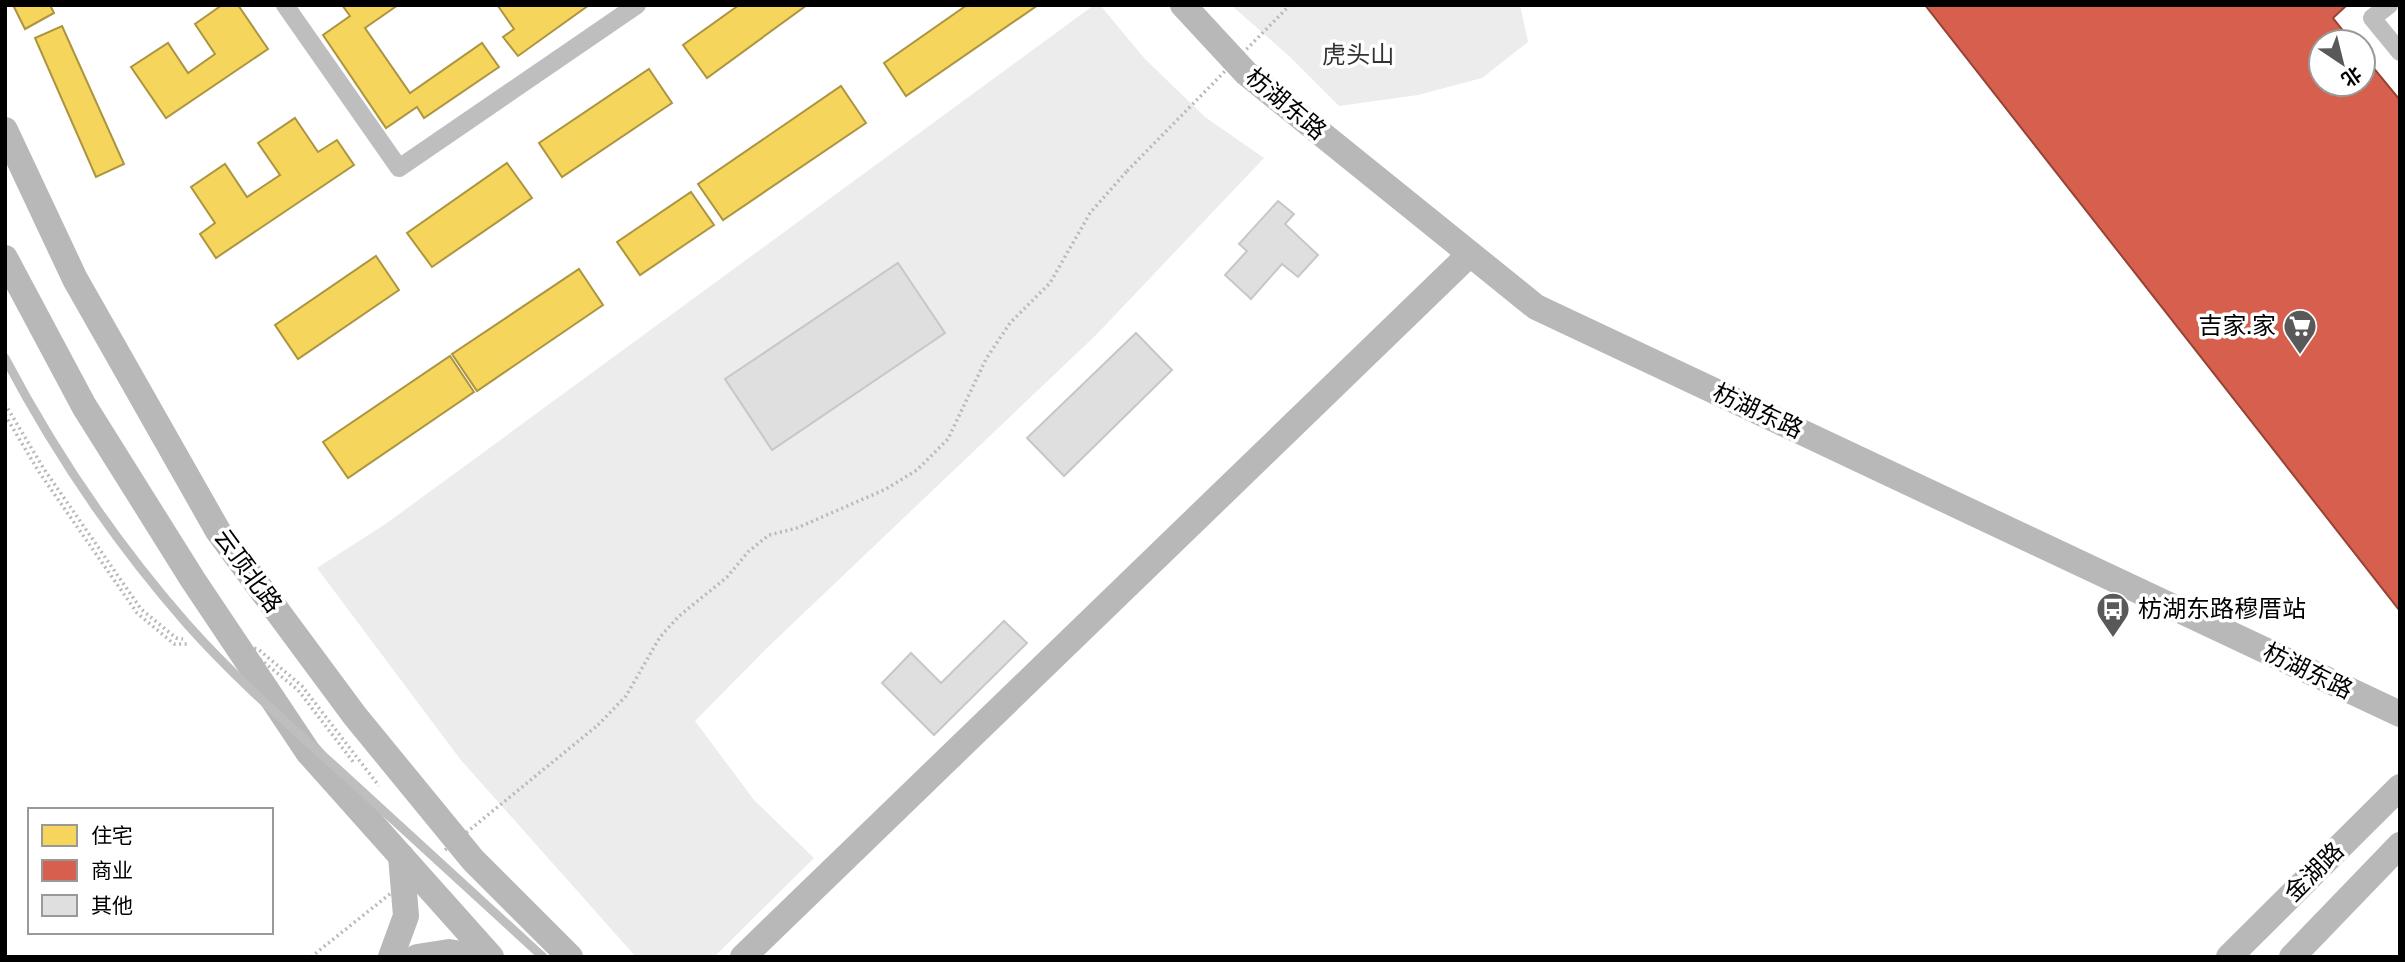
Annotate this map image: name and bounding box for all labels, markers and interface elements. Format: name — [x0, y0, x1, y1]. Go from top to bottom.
north arrow — [2307, 28, 2377, 98]
park label: 虎头山 — [1322, 40, 1394, 68]
street label: 枋湖东路 — [1241, 62, 1332, 145]
text: 北 — [2338, 62, 2366, 91]
supermarket icon: 吉家.家 — [2281, 307, 2319, 356]
place label: 吉家.家 — [2199, 311, 2276, 339]
street label: 枋湖东路 — [1709, 377, 1808, 443]
street label: 云顶北路 — [209, 523, 288, 617]
bus stop icon: 枋湖东路穆厝站 — [2094, 590, 2132, 639]
place label: 枋湖东路穆厝站 — [2138, 594, 2306, 622]
street label: 枋湖东路 — [2259, 636, 2358, 704]
legend — [28, 808, 273, 934]
text: 住宅 — [91, 823, 133, 848]
street label: 金湖路 — [2278, 836, 2349, 907]
text: 商业 — [91, 858, 133, 883]
text: 其他 — [91, 893, 133, 918]

